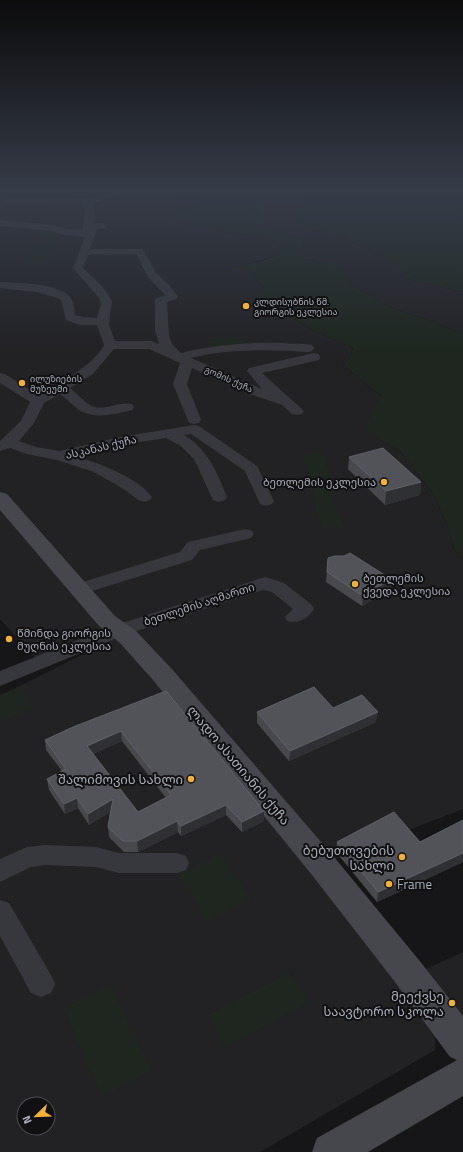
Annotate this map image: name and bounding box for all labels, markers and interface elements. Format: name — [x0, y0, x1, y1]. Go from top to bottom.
place label: კლდისუბნის წმ. გიორგის ეკლესია — [254, 295, 337, 318]
marker: კლდისუბნის წმ. გიორგის ეკლესია — [241, 301, 251, 311]
street label: გომის ქუჩა — [203, 363, 255, 395]
place label: ილუზიების მუზეუმი — [30, 372, 82, 395]
marker: ილუზიების მუზეუმი — [17, 378, 27, 388]
street label: ასკანას ქუჩა — [64, 431, 138, 463]
place label: ბეთლემის ეკლესია — [263, 474, 376, 490]
marker: ბეთლემის ეკლესია — [379, 477, 389, 487]
place label: ბეთლემის ქვედა ეკლესია — [363, 570, 450, 599]
street label: ბეთლემის აღმართი — [142, 579, 256, 629]
marker: ბეთლემის ქვედა ეკლესია — [350, 579, 360, 589]
place label: წმინდა გიორგის მუღნის ეკლესია — [17, 625, 111, 654]
marker: წმინდა გიორგის მუღნის ეკლესია — [4, 634, 14, 644]
street label: ლადო ასათიანის ქუჩა — [183, 701, 295, 829]
place label: შალიმოვის სახლი — [58, 769, 183, 789]
marker: შალიმოვის სახლი — [186, 774, 196, 784]
place label: ბებუთოვების სახლი — [303, 840, 394, 875]
marker: ბებუთოვების სახლი — [397, 852, 407, 862]
place label: Frame — [397, 874, 432, 894]
marker: Frame — [384, 879, 394, 889]
place label: მეექვსე საავტორო სკოლა — [323, 986, 444, 1021]
marker: მეექვსე საავტორო სკოლა — [447, 998, 457, 1008]
north arrow — [16, 1096, 56, 1136]
text: N — [18, 1113, 36, 1127]

